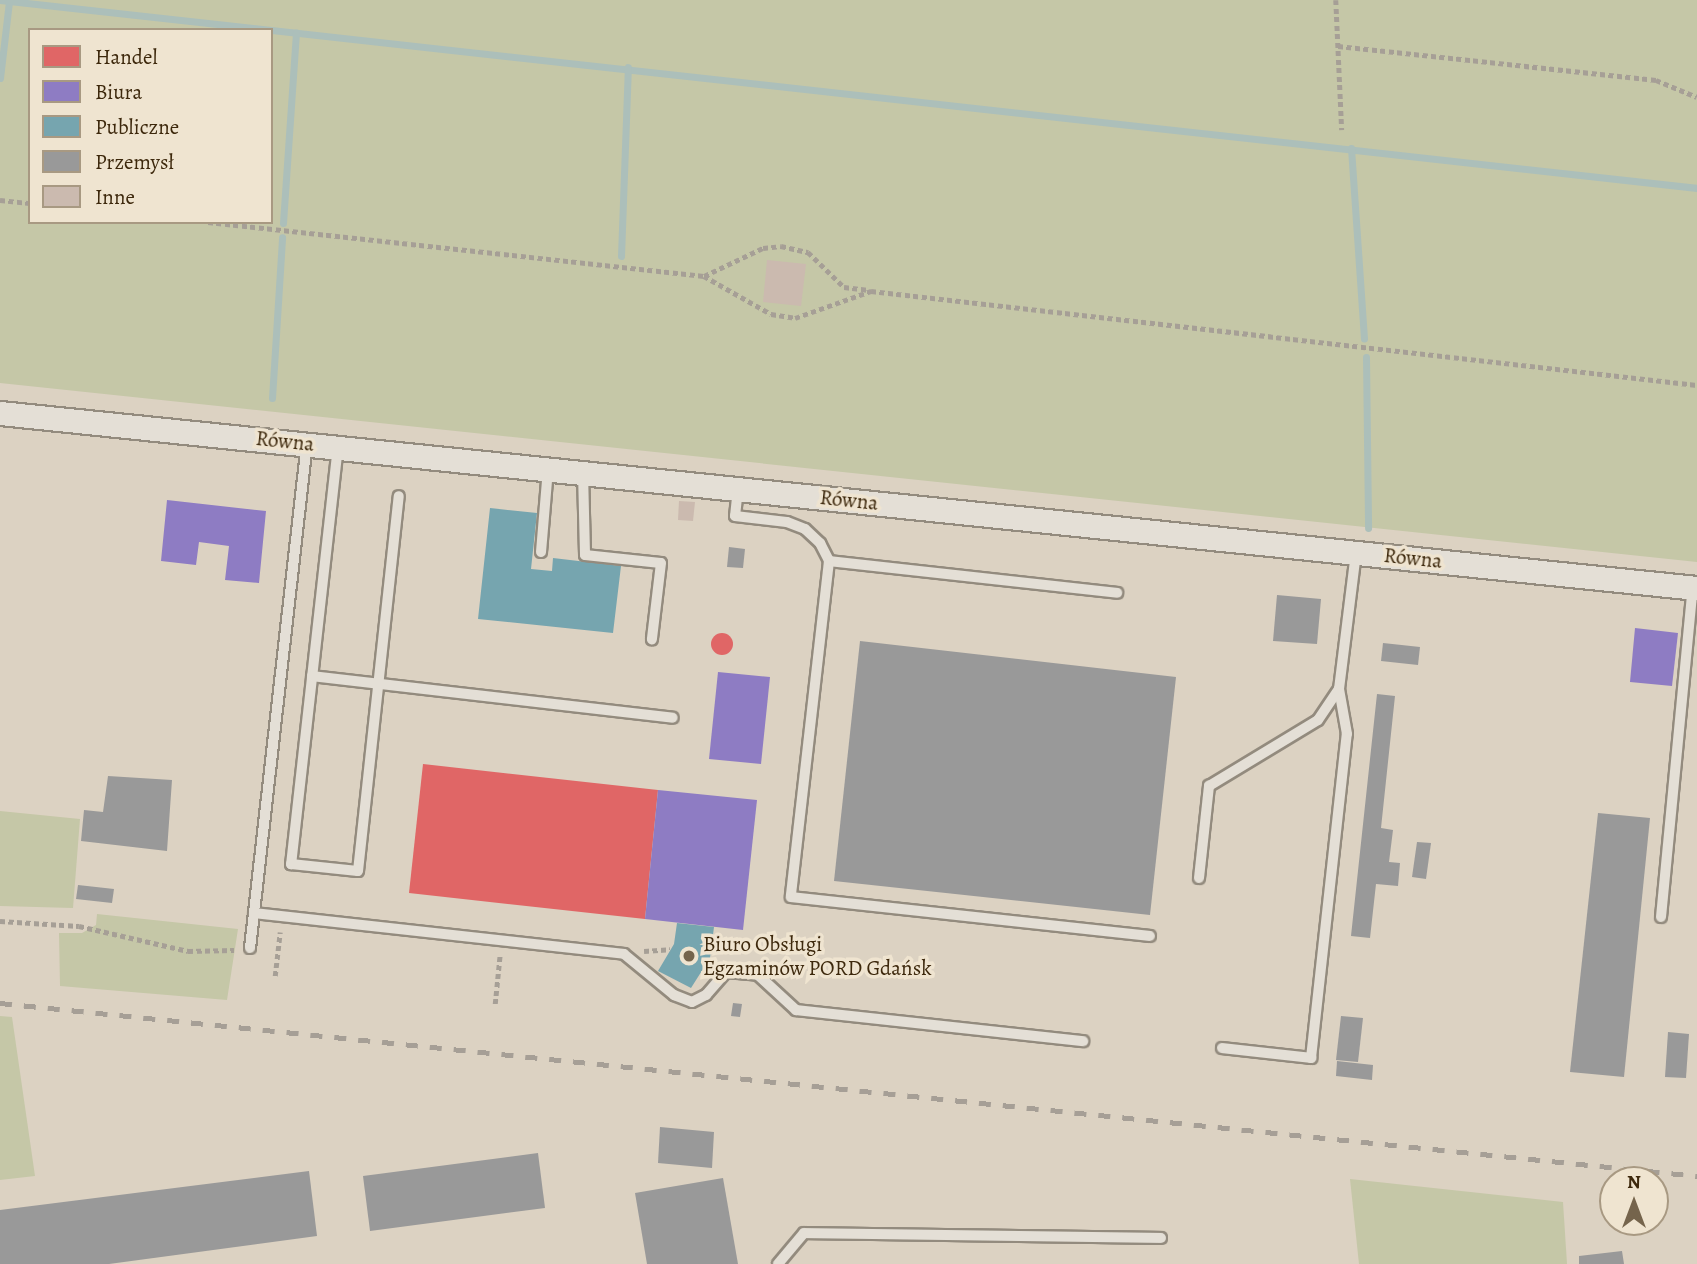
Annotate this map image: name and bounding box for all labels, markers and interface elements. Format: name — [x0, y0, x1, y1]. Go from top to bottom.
legend — [28, 28, 273, 224]
text: Handel — [95, 43, 158, 71]
text: Biura — [95, 78, 142, 106]
text: Publiczne — [95, 113, 179, 141]
text: Przemysł — [95, 148, 174, 176]
text: Inne — [95, 183, 135, 211]
street label: Równa — [255, 425, 315, 457]
street label: Równa — [819, 484, 879, 516]
street label: Równa — [1383, 542, 1443, 574]
place label: Biuro Obsługi Egzaminów PORD Gdańsk — [703, 931, 932, 981]
marker: Biuro Obsługi Egzaminów PORD Gdańsk — [681, 948, 697, 964]
north arrow — [1599, 1166, 1669, 1236]
text: N — [1627, 1169, 1641, 1195]

